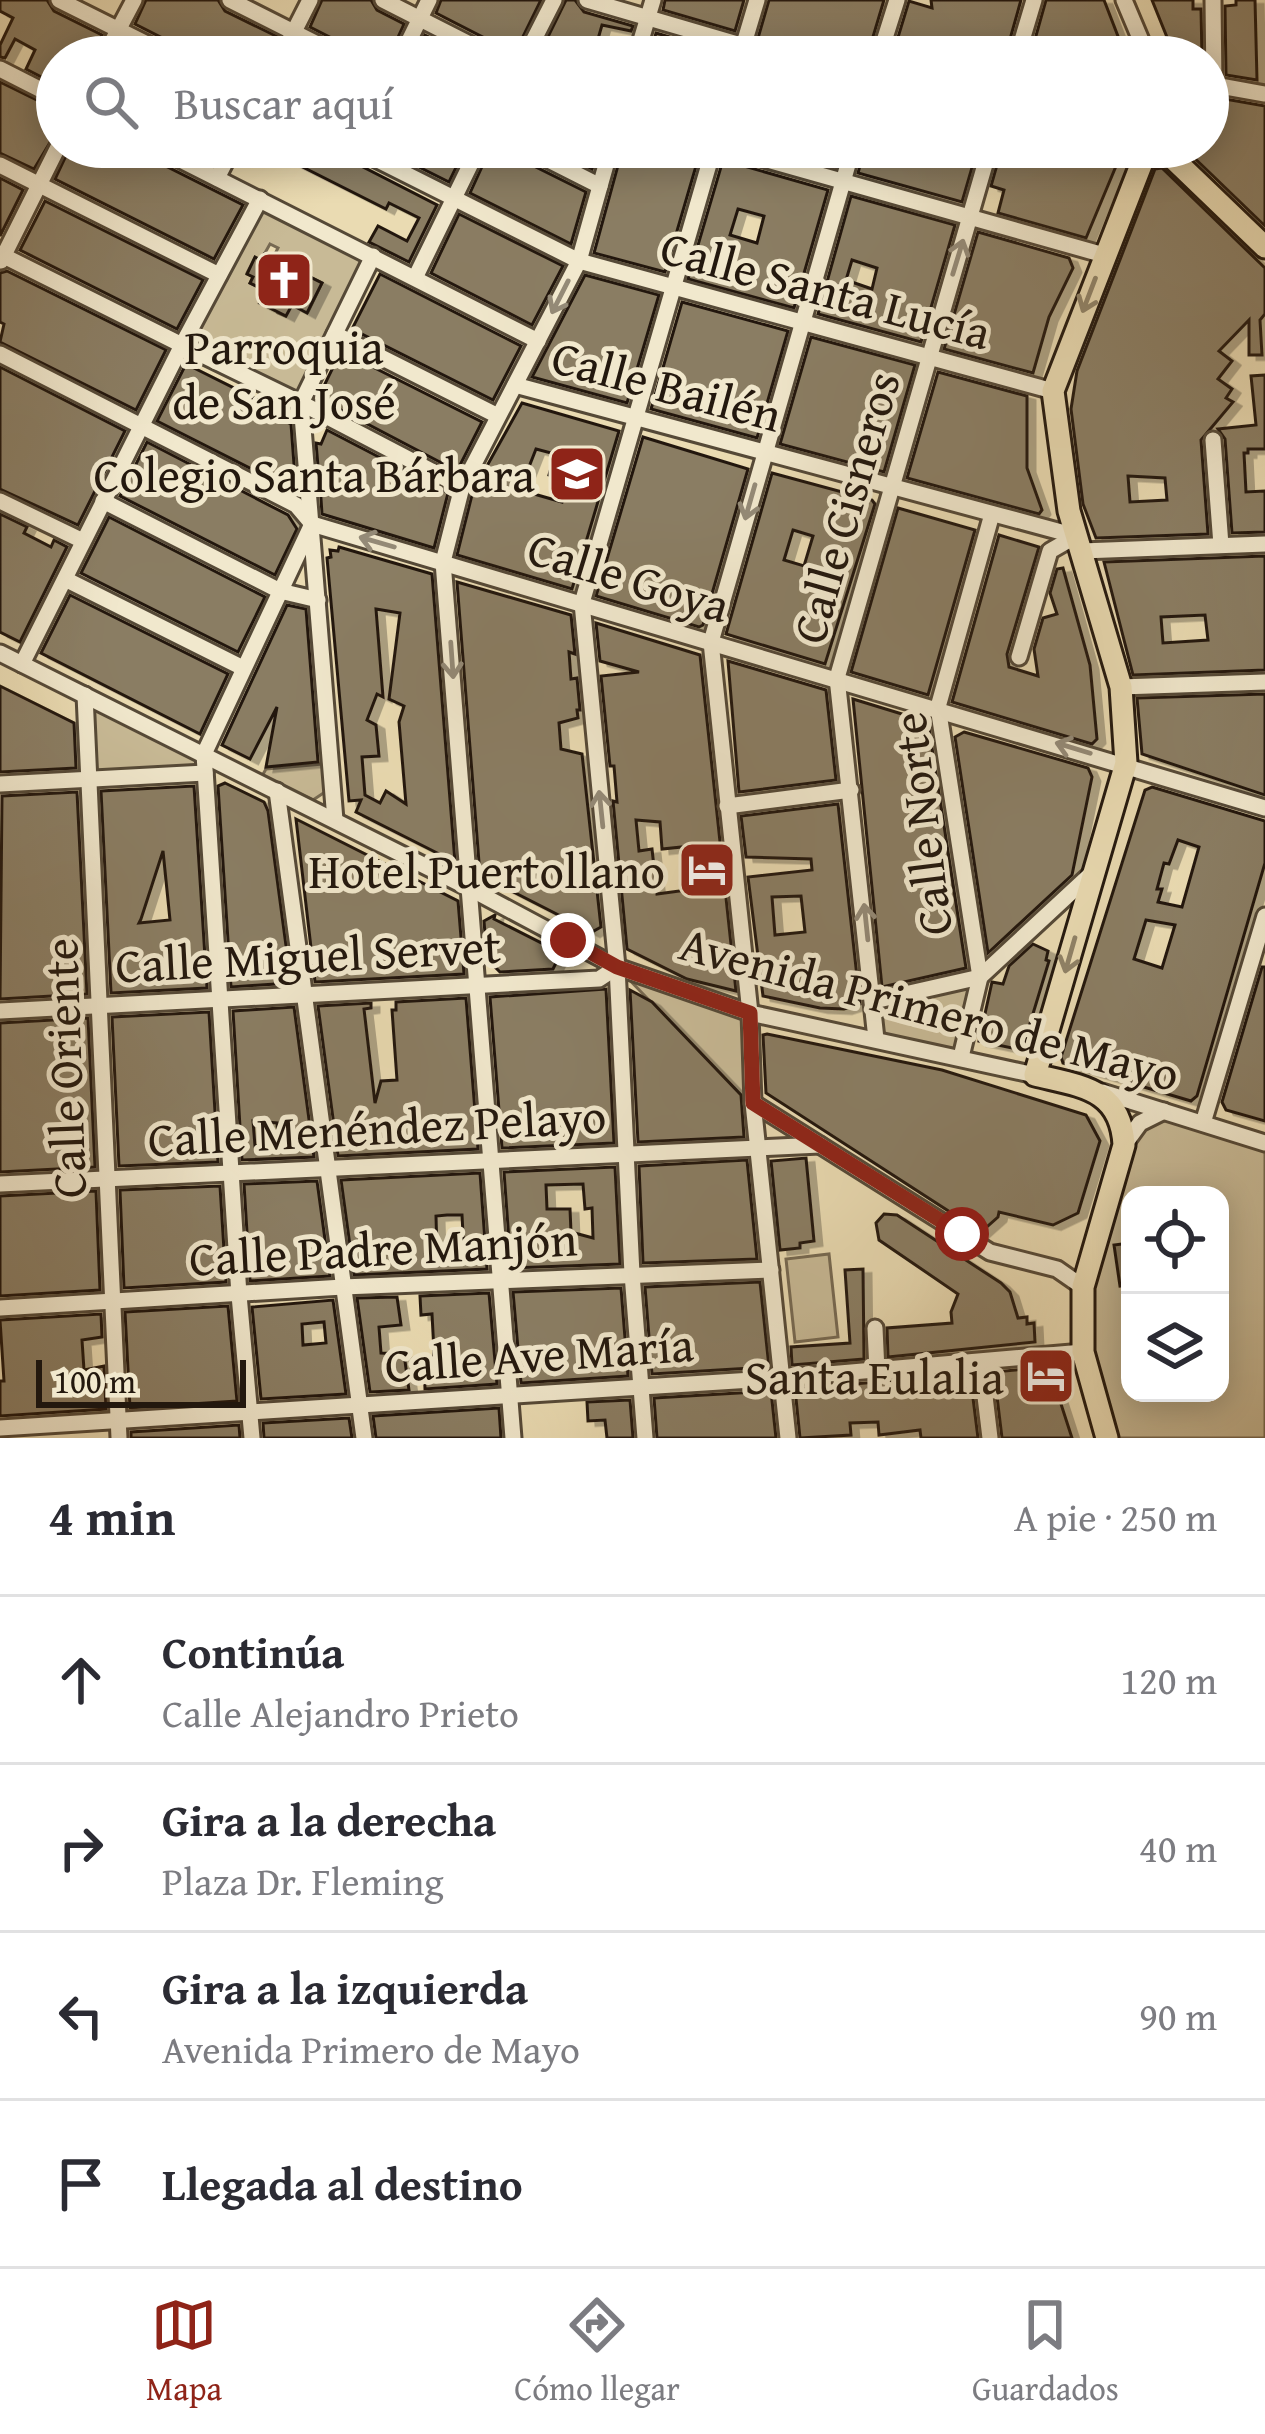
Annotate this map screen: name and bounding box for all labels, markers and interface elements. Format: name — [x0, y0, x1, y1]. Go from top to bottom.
search box — [36, 36, 1229, 168]
icon: search — [78, 69, 144, 135]
text: Buscar aquí — [174, 70, 393, 135]
street label: Calle Santa Lucía — [653, 211, 999, 367]
one-way arrow — [948, 239, 970, 277]
church icon: Parroquia de San José — [253, 249, 315, 311]
one-way arrow — [1077, 275, 1099, 312]
one-way arrow — [548, 279, 571, 314]
place label: Parroquia de San José — [172, 311, 396, 437]
street label: Calle Bailén — [544, 320, 790, 450]
street label: Calle Cisneros — [772, 363, 918, 651]
place label: Colegio Santa Bárbara — [94, 439, 535, 510]
school or university icon: Colegio Santa Bárbara — [546, 443, 608, 505]
one-way arrow — [738, 482, 760, 520]
street label: Calle Goya — [519, 512, 739, 640]
one-way arrow — [359, 530, 397, 552]
one-way arrow — [440, 640, 463, 679]
street label: Calle Norte — [872, 709, 970, 939]
one-way arrow — [1055, 736, 1093, 758]
one-way arrow — [589, 790, 612, 829]
place label: Hotel Puertollano — [309, 835, 665, 906]
hotel icon: Hotel Puertollano — [676, 839, 738, 901]
one-way arrow — [854, 903, 876, 942]
street label: Avenida Primero de Mayo — [672, 907, 1188, 1109]
street label: Calle Miguel Servet — [113, 909, 503, 1001]
route end — [541, 913, 595, 967]
one-way arrow — [1058, 935, 1080, 973]
street label: Calle Oriente — [24, 937, 104, 1199]
street label: Calle Menéndez Pelayo — [146, 1080, 608, 1174]
map controls — [1121, 1186, 1229, 1402]
button: locate — [1121, 1186, 1229, 1294]
street label: Calle Padre Manjón — [187, 1202, 579, 1294]
route start — [935, 1207, 989, 1261]
button: layers — [1121, 1294, 1229, 1402]
street label: Calle Ave María — [382, 1308, 696, 1400]
place label: Santa Eulalia — [745, 1341, 1004, 1412]
hotel icon: Santa Eulalia — [1015, 1345, 1077, 1407]
scale bar — [36, 1354, 246, 1407]
text: 100 m — [54, 1357, 136, 1405]
text: 4 min — [48, 1479, 175, 1554]
text: A pie · 250 m — [1014, 1488, 1217, 1545]
text: Continúa — [162, 1619, 344, 1684]
icon: ahead — [48, 1647, 114, 1713]
text: 120 m — [1120, 1651, 1217, 1708]
text: Calle Alejandro Prieto — [162, 1684, 519, 1741]
text: Gira a la derecha — [162, 1787, 496, 1852]
icon: right — [48, 1815, 114, 1881]
text: 40 m — [1139, 1819, 1217, 1876]
text: Plaza Dr. Fleming — [162, 1852, 444, 1909]
text: Gira a la izquierda — [162, 1955, 528, 2020]
icon: left — [48, 1983, 114, 2049]
text: 90 m — [1139, 1987, 1217, 2044]
text: Avenida Primero de Mayo — [162, 2020, 580, 2077]
icon: arrive — [48, 2151, 114, 2217]
text: Llegada al destino — [162, 2151, 523, 2216]
tab: Mapa — [146, 2292, 222, 2412]
tab: Cómo llegar — [514, 2292, 680, 2412]
tab: Guardados — [972, 2292, 1119, 2412]

